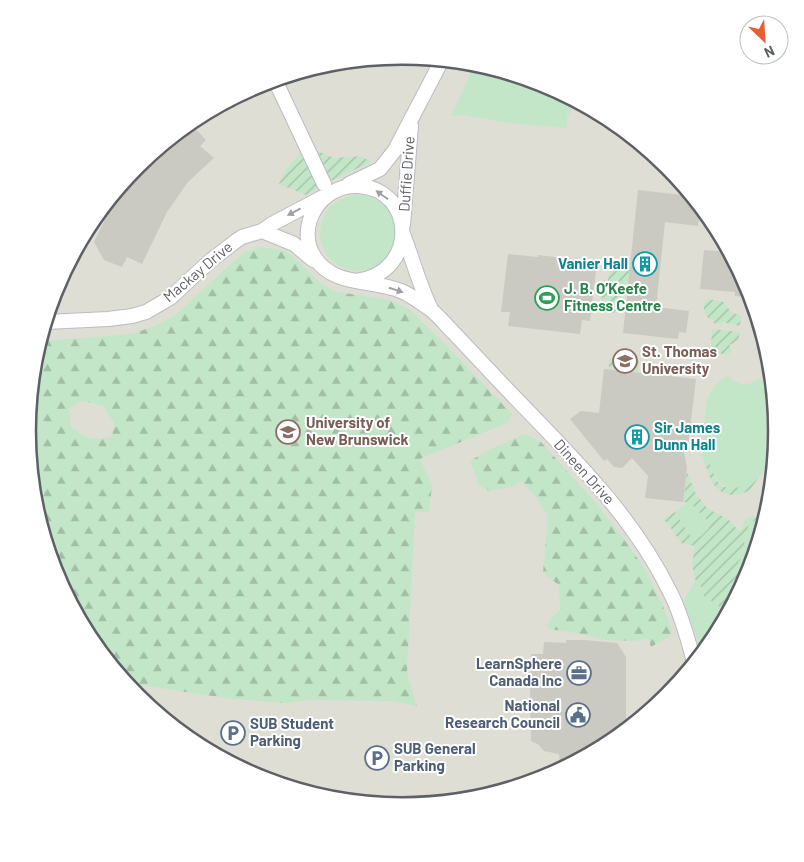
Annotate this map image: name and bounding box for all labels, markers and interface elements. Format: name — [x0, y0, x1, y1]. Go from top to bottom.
north arrow — [739, 15, 789, 65]
text: N — [762, 43, 778, 62]
street label: Duffie Drive — [394, 136, 418, 212]
one-way arrow — [375, 190, 389, 200]
one-way arrow — [286, 208, 301, 216]
street label: Mackay Drive — [159, 237, 236, 305]
building icon: Vanier Hall — [632, 251, 658, 277]
place label: Vanier Hall — [558, 254, 628, 272]
place label: J. B. O’Keefe Fitness Centre — [564, 279, 661, 314]
sports icon: J. B. O’Keefe Fitness Centre — [534, 285, 560, 311]
one-way arrow — [389, 286, 404, 294]
place label: St. Thomas University — [642, 342, 717, 377]
school or university icon: St. Thomas University — [612, 348, 638, 374]
place label: University of New Brunswick — [306, 413, 409, 448]
place label: Sir James Dunn Hall — [654, 418, 721, 453]
school or university icon: University of New Brunswick — [275, 419, 301, 445]
building icon: Sir James Dunn Hall — [624, 424, 650, 450]
street label: Dineen Drive — [551, 435, 619, 508]
place label: LearnSphere Canada Inc — [476, 654, 562, 689]
office icon: LearnSphere Canada Inc — [566, 660, 592, 686]
place label: National Research Council — [445, 696, 560, 731]
public building icon: National Research Council — [565, 702, 591, 728]
place label: SUB Student Parking — [250, 714, 334, 749]
parking icon: SUB Student Parking — [220, 720, 246, 746]
place label: SUB General Parking — [394, 739, 476, 774]
parking icon: SUB General Parking — [364, 745, 390, 771]

